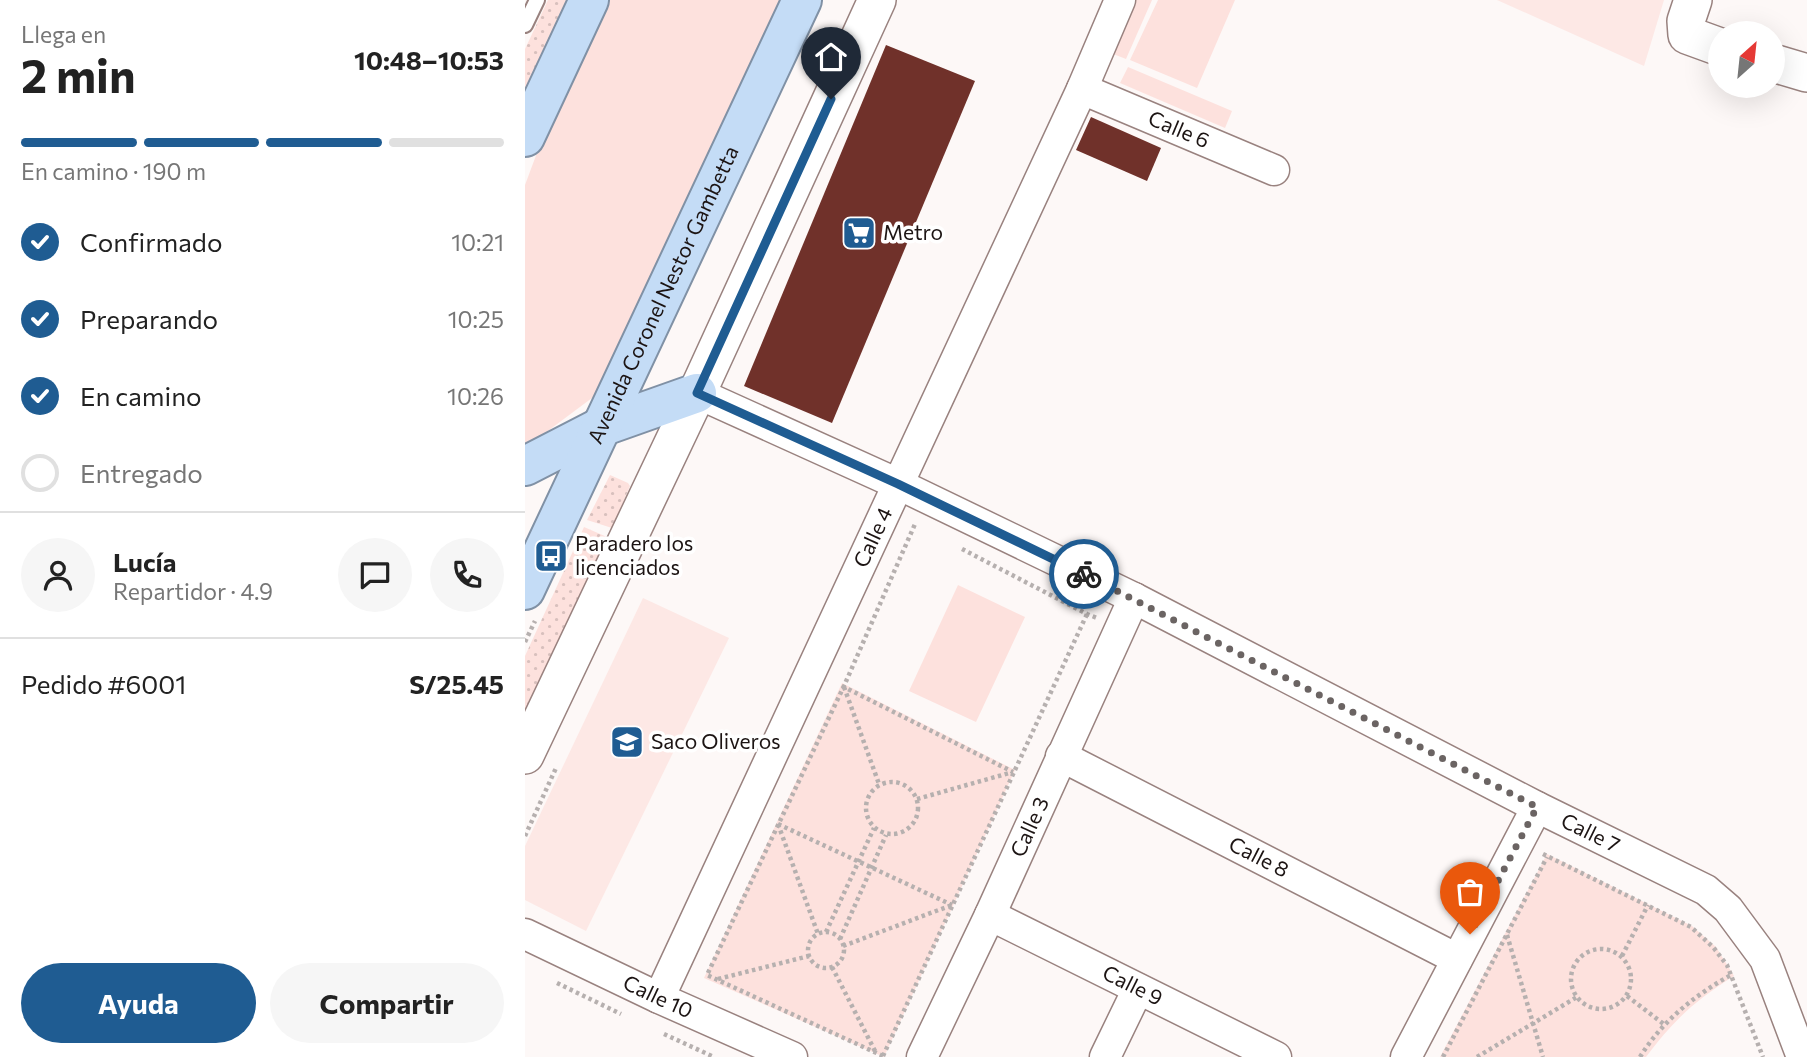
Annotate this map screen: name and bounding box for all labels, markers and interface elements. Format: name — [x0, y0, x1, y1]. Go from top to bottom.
text: Llega en — [21, 20, 106, 48]
north arrow — [1708, 21, 1785, 98]
map controls — [1708, 21, 1785, 98]
pin — [801, 27, 861, 99]
icon: home — [812, 38, 850, 76]
text: 10:48–10:53 — [354, 44, 504, 75]
text: 2 min — [21, 46, 136, 102]
street label: Calle 6 — [1145, 104, 1214, 152]
street label: Avenida Coronel Nestor Gambetta — [582, 141, 743, 447]
text: En camino · 190 m — [21, 157, 206, 185]
supermarket icon: Metro — [840, 214, 878, 252]
place label: Metro — [883, 219, 943, 244]
icon: check — [21, 223, 59, 261]
text: Confirmado — [80, 226, 222, 257]
text: 10:21 — [451, 228, 504, 256]
icon: check — [21, 300, 59, 338]
text: Preparando — [80, 303, 218, 334]
text: 10:25 — [448, 305, 504, 333]
icon: check — [21, 377, 59, 415]
text: En camino — [80, 380, 202, 411]
text: 10:26 — [447, 382, 504, 410]
text: Entregado — [80, 457, 203, 488]
street label: Calle 4 — [847, 502, 897, 571]
place label: Paradero los licenciados — [575, 530, 693, 579]
bus stop icon: Paradero los licenciados — [532, 537, 570, 575]
button: person — [21, 538, 95, 612]
button: chat — [338, 538, 412, 612]
button: phone — [430, 538, 504, 612]
courier — [1049, 539, 1119, 609]
text: Lucía — [113, 546, 176, 577]
icon: bike — [1065, 555, 1103, 593]
text: Repartidor · 4.9 — [113, 577, 273, 605]
text: Pedido #6001 — [21, 668, 186, 699]
text: S/25.45 — [409, 668, 504, 699]
school or university icon: Saco Oliveros — [608, 723, 646, 761]
place label: Saco Oliveros — [651, 728, 781, 753]
street label: Calle 3 — [1004, 793, 1053, 860]
street label: Calle 7 — [1557, 807, 1624, 857]
street label: Calle 8 — [1225, 830, 1293, 882]
pin — [1440, 862, 1500, 934]
icon: bag — [1451, 873, 1489, 911]
street label: Calle 9 — [1099, 959, 1167, 1010]
button: Ayuda — [21, 963, 256, 1043]
button: Compartir — [270, 963, 504, 1043]
street label: Calle 10 — [620, 969, 697, 1022]

